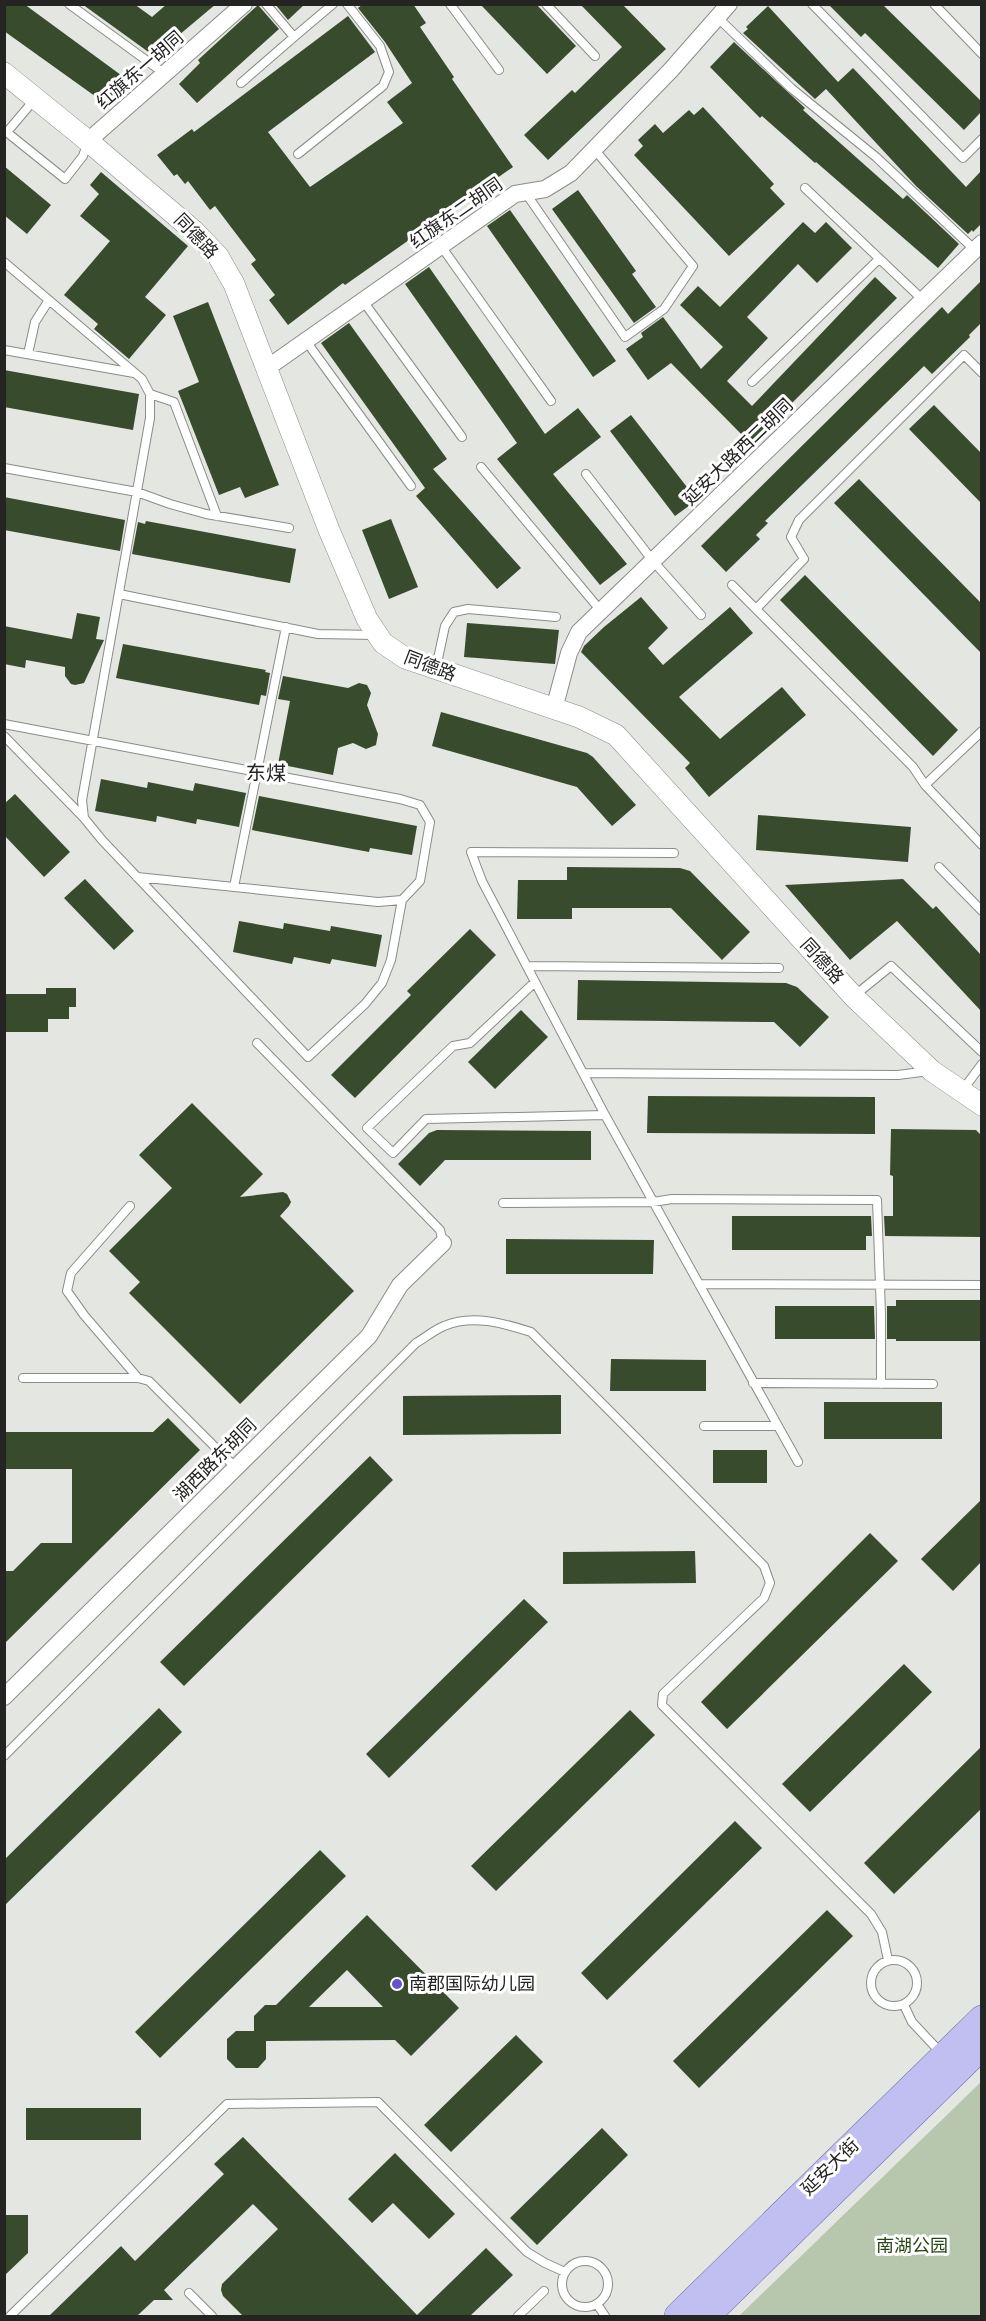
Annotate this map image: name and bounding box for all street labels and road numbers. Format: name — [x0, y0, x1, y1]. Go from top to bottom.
street label: 红旗东一胡同 — [91, 26, 189, 115]
street label: 红旗东二胡同 — [405, 172, 508, 255]
street label: 同德路 — [168, 208, 223, 264]
street label: 延安大路西二胡同 — [678, 393, 799, 511]
street label: 同德路 — [400, 645, 460, 688]
street label: 同德路 — [794, 933, 849, 990]
street label: 湖西路东胡同 — [168, 1413, 262, 1507]
street label: 延安大街 — [796, 2133, 865, 2201]

